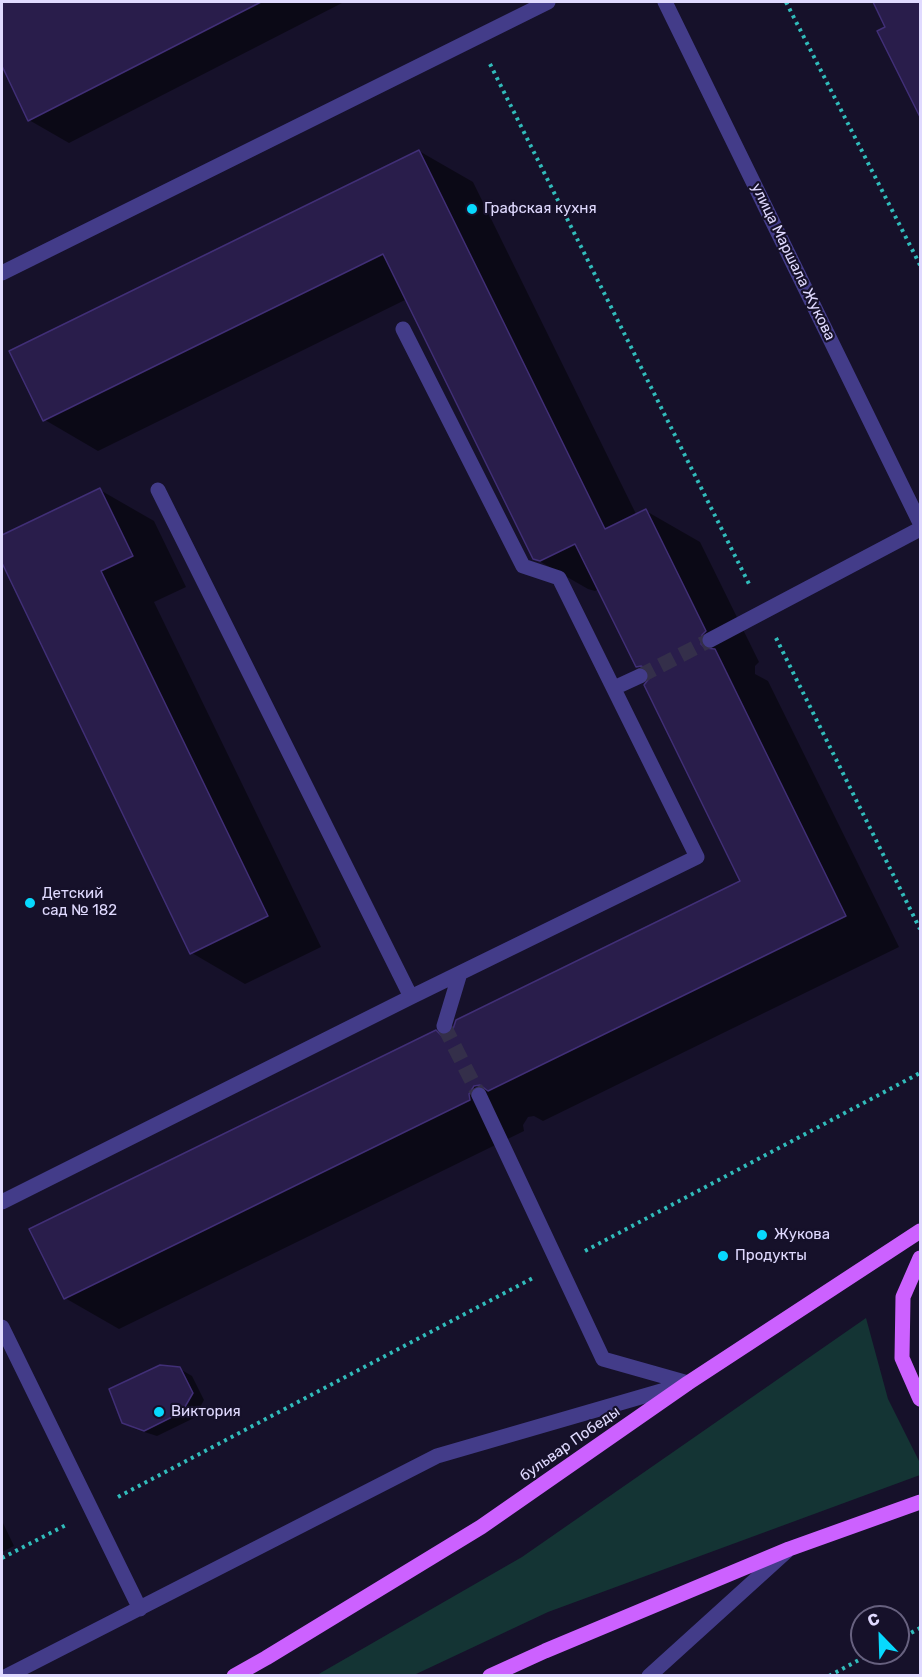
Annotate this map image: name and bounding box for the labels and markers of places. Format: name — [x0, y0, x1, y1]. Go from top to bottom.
place label: Графская кухня — [484, 200, 597, 218]
marker: Графская кухня — [465, 202, 479, 216]
place label: Детский сад № 182 — [42, 885, 117, 920]
marker: Детский сад № 182 — [23, 896, 37, 910]
place label: Жукова — [774, 1226, 830, 1244]
marker: Жукова — [755, 1228, 769, 1242]
place label: Продукты — [735, 1247, 807, 1265]
marker: Продукты — [716, 1249, 730, 1263]
place label: Виктория — [171, 1403, 241, 1421]
marker: Виктория — [152, 1405, 166, 1419]

